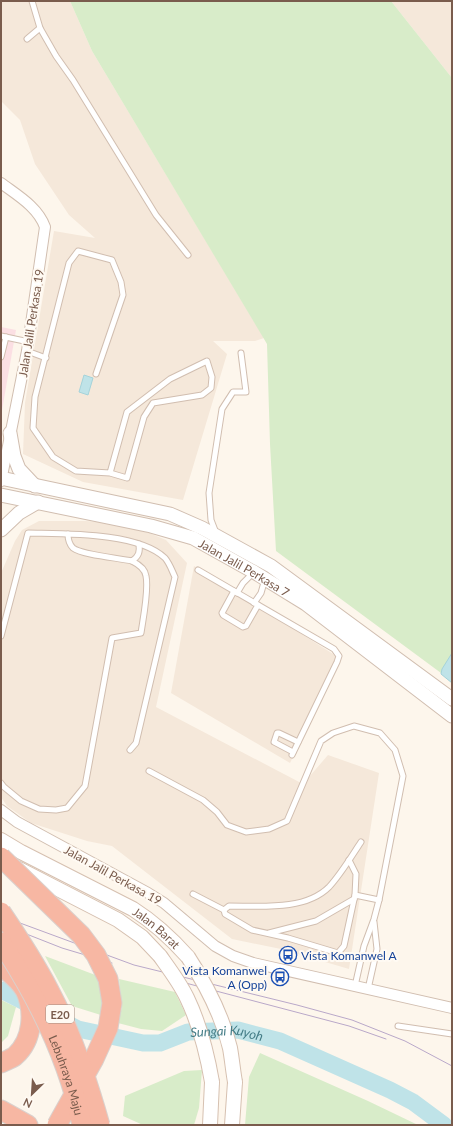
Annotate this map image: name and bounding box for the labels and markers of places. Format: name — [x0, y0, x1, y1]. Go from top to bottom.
bus stop icon: Vista Komanwel A — [278, 945, 298, 965]
place label: Vista Komanwel A — [301, 948, 398, 963]
place label: Vista Komanwel A (Opp) — [182, 963, 267, 992]
bus stop icon: Vista Komanwel A (Opp) — [270, 967, 290, 987]

